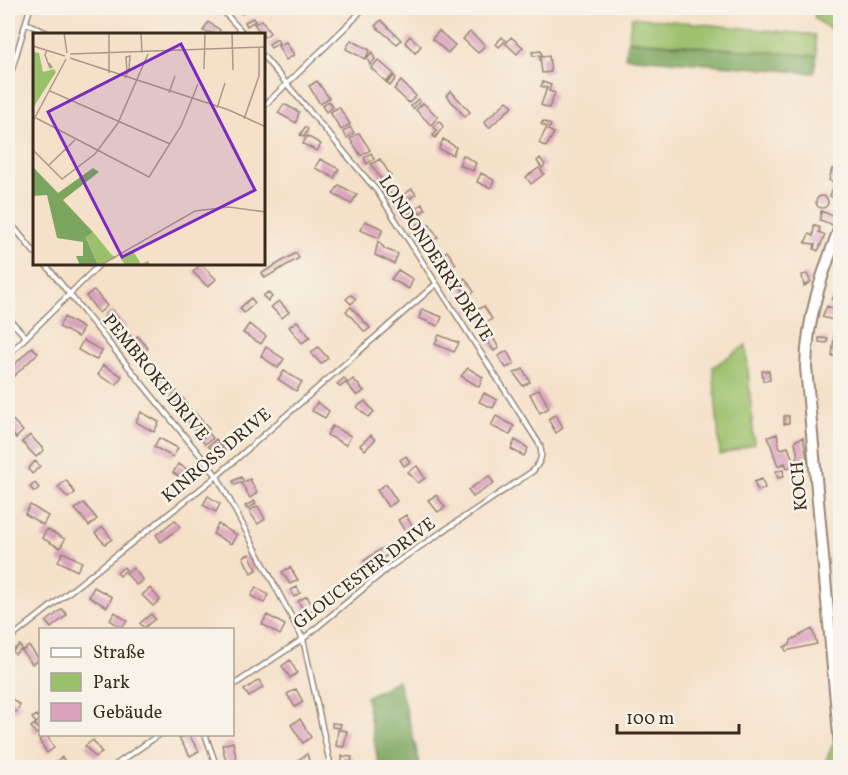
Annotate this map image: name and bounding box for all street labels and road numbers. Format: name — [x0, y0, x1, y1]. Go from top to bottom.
street label: LONDONDERRY DRIVE — [372, 171, 498, 347]
street label: PEMBROKE DRIVE — [96, 309, 214, 447]
street label: KINROSS DRIVE — [157, 403, 277, 509]
street label: KOCH — [785, 460, 815, 512]
street label: GLOUCESTER DRIVE — [289, 512, 441, 636]

